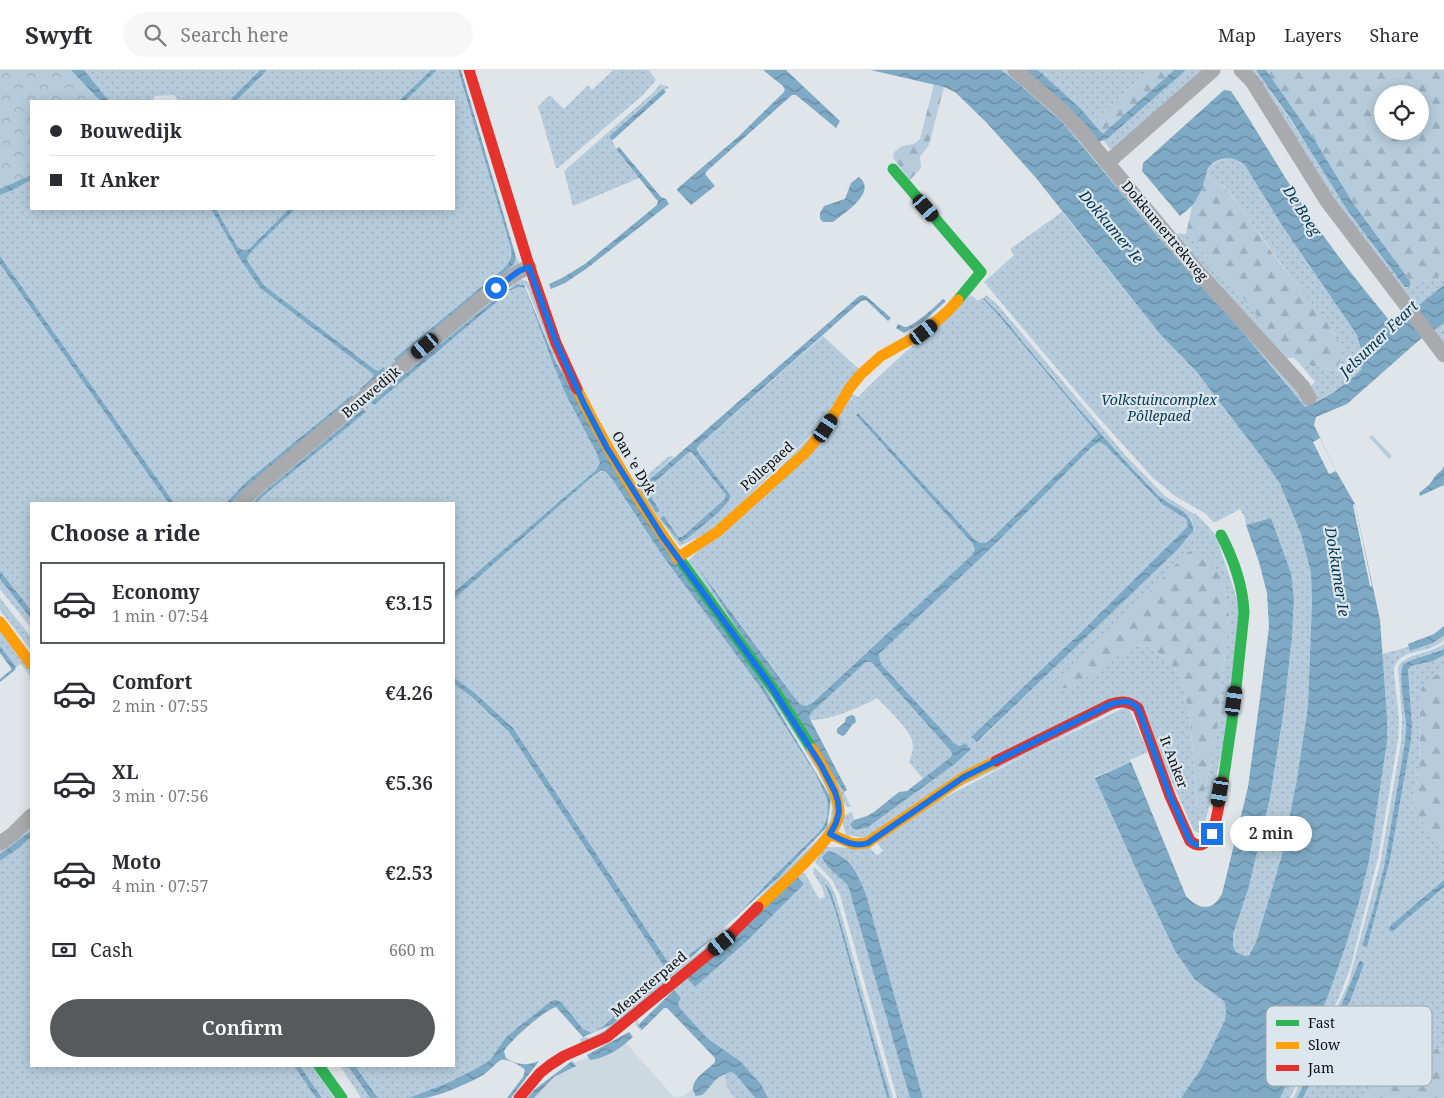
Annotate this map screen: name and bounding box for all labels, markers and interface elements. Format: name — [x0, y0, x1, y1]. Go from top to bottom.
search box — [123, 12, 473, 57]
text: Swyft — [25, 18, 93, 51]
icon: search — [141, 21, 169, 49]
text: Search here — [181, 22, 288, 48]
text: Map — [1218, 23, 1256, 47]
text: Layers — [1284, 23, 1342, 47]
text: Share — [1370, 23, 1419, 47]
map controls — [1374, 85, 1429, 140]
button: locate — [1374, 85, 1429, 140]
text: Bouwedijk — [80, 118, 182, 144]
text: It Anker — [80, 167, 160, 193]
street label: Dokkumertrekweg — [1118, 177, 1213, 285]
water label: De Boeg — [1279, 181, 1327, 240]
water label: Dokkumer Ie — [1074, 185, 1149, 268]
car — [910, 192, 941, 224]
route start — [485, 277, 507, 299]
water label: Jelsumer Feart — [1333, 295, 1422, 383]
car — [907, 317, 940, 347]
car — [408, 331, 441, 361]
street label: Bouwedijk — [337, 361, 405, 422]
park label: Volkstuincomplex Pôllepaed — [1101, 390, 1217, 425]
car — [811, 411, 840, 445]
street label: Oan 'e Dyk — [608, 427, 661, 499]
street label: Pôllepaed — [736, 436, 798, 495]
text: Choose a ride — [50, 517, 200, 547]
water label: Dokkumer Ie — [1321, 525, 1355, 619]
text: Economy — [112, 579, 200, 605]
icon: car — [52, 581, 97, 626]
text: €3.15 — [385, 590, 433, 616]
text: 1 min · 07:54 — [112, 605, 208, 627]
text: Comfort — [112, 669, 192, 695]
icon: car — [52, 671, 97, 716]
text: €4.26 — [385, 680, 433, 706]
car — [1224, 685, 1243, 717]
text: 2 min · 07:55 — [112, 695, 208, 717]
street label: It Anker — [1156, 733, 1193, 791]
text: XL — [112, 759, 138, 785]
icon: car — [52, 761, 97, 806]
text: €5.36 — [385, 770, 433, 796]
car — [1210, 776, 1229, 808]
text: 3 min · 07:56 — [112, 785, 208, 807]
callout: 2 min — [1230, 816, 1312, 852]
text: 2 min — [1249, 822, 1293, 844]
route end — [1201, 823, 1223, 845]
text: Moto — [112, 849, 161, 875]
icon: car — [52, 851, 97, 896]
text: €2.53 — [385, 860, 433, 886]
text: 4 min · 07:57 — [112, 875, 208, 897]
car — [705, 928, 738, 958]
icon: cash — [50, 936, 78, 964]
text: Cash — [90, 937, 133, 963]
text: 660 m — [389, 939, 435, 961]
street label: Mearsterpaed — [607, 946, 691, 1021]
button: Confirm — [50, 999, 435, 1057]
legend — [1266, 1006, 1432, 1086]
text: Fast — [1308, 1013, 1335, 1032]
text: Slow — [1308, 1035, 1341, 1054]
text: Jam — [1307, 1058, 1334, 1077]

